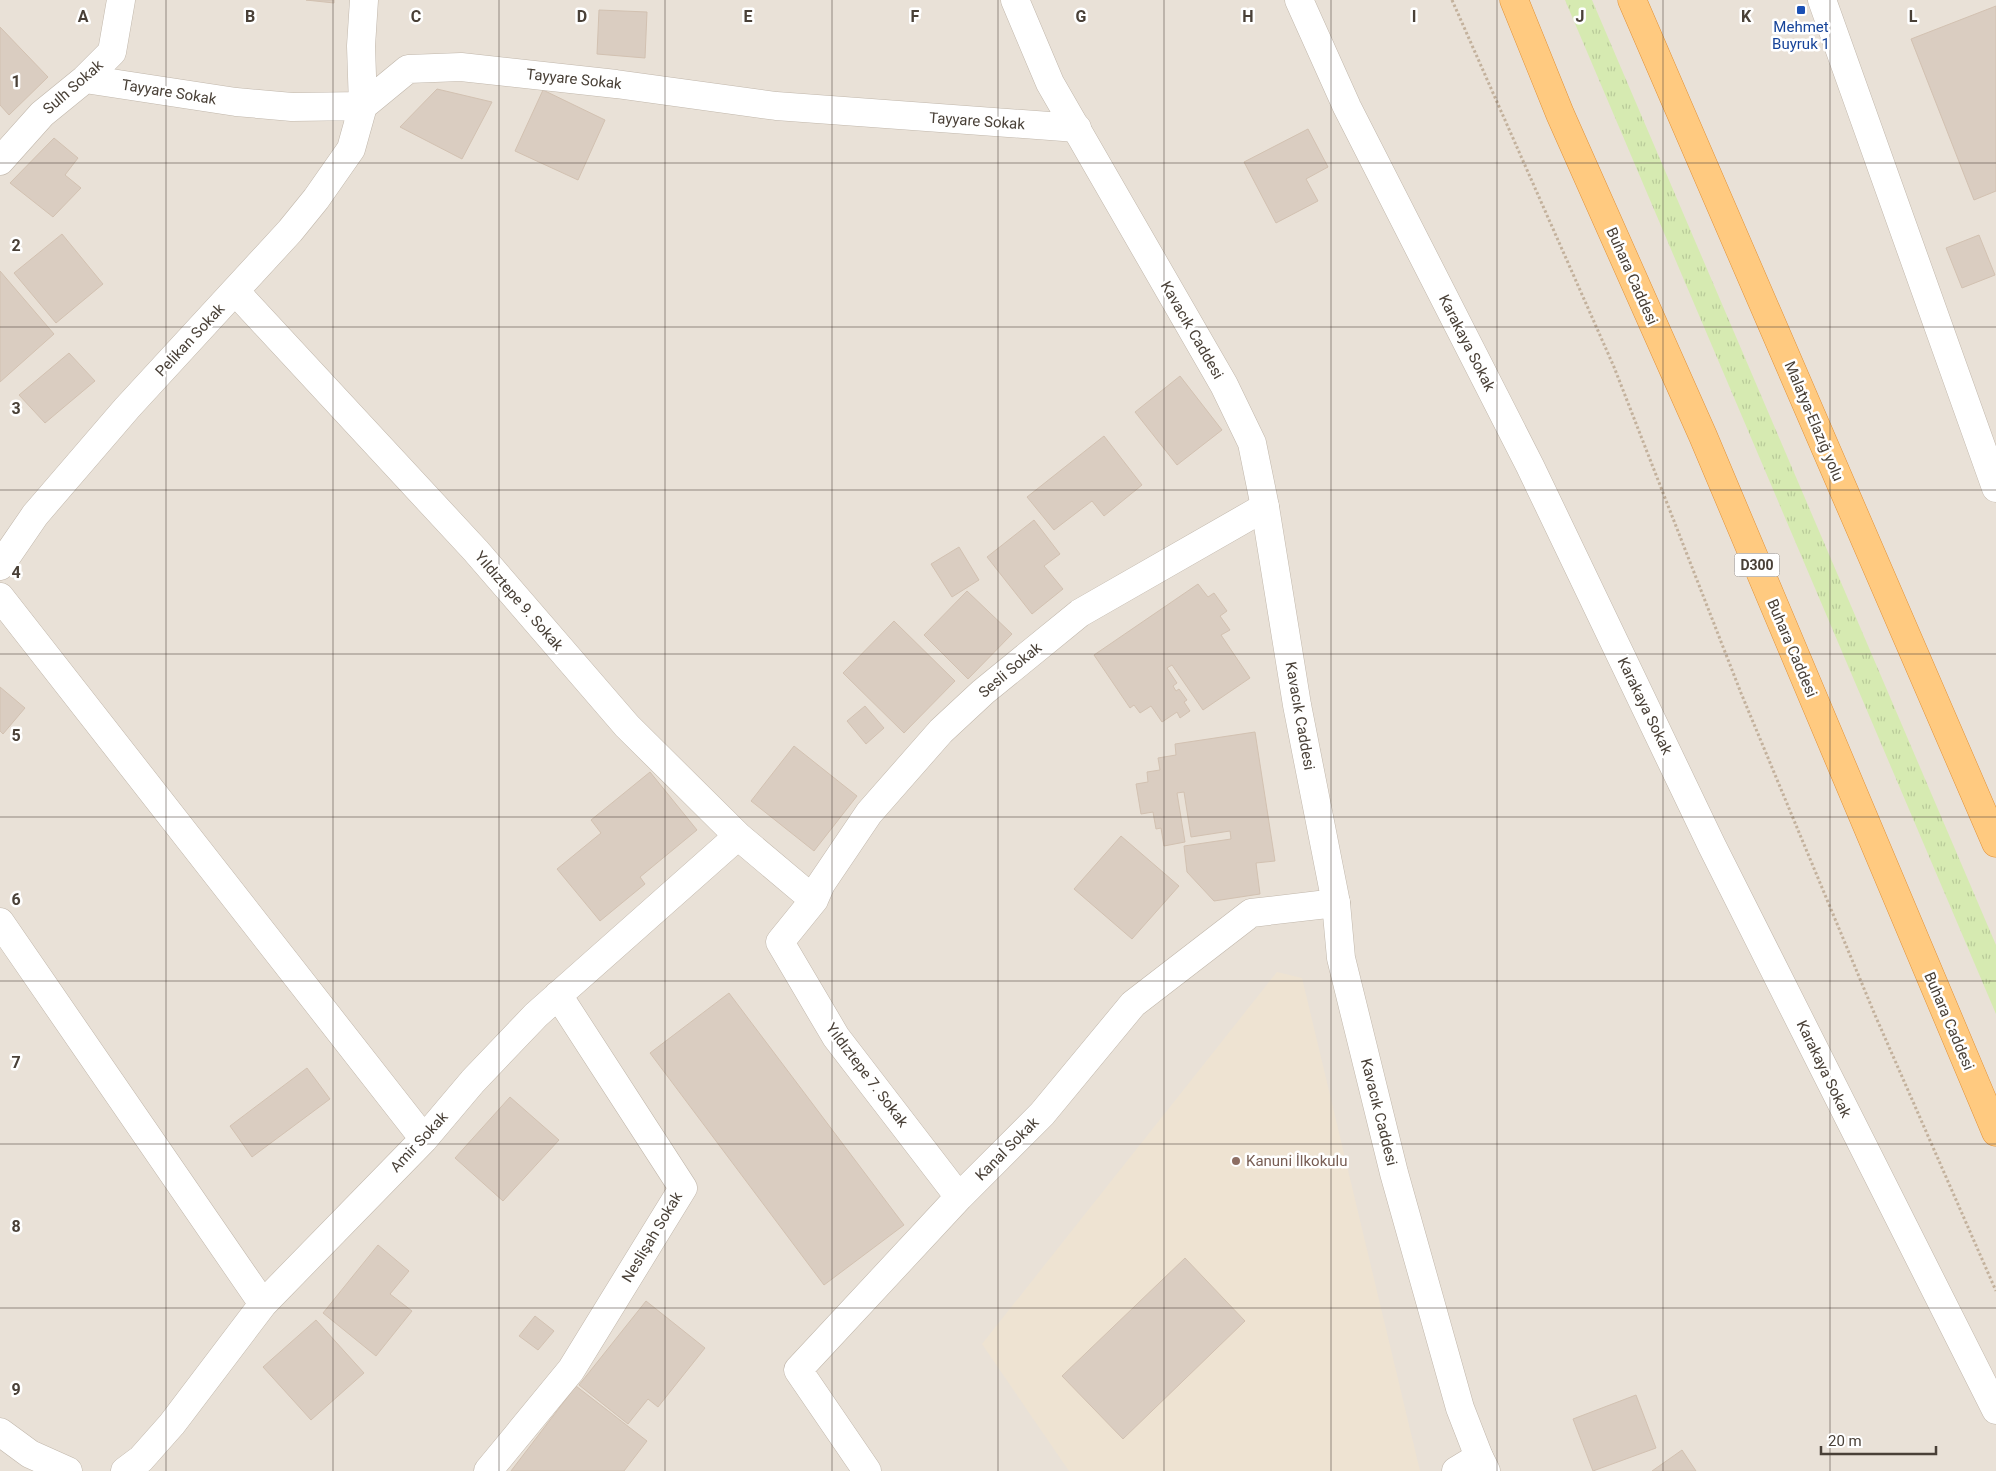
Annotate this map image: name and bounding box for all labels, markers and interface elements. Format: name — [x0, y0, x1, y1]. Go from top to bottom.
marker: Mehmet Buyruk 1 — [1795, 4, 1807, 16]
text: A — [78, 7, 89, 26]
text: B — [245, 7, 255, 26]
text: C — [411, 7, 421, 26]
text: D — [577, 7, 587, 26]
text: E — [744, 7, 753, 26]
text: F — [911, 7, 920, 26]
text: G — [1076, 7, 1087, 26]
text: H — [1242, 7, 1254, 26]
text: I — [1412, 7, 1416, 26]
text: J — [1576, 7, 1584, 26]
text: K — [1741, 7, 1752, 26]
text: L — [1909, 7, 1918, 26]
place label: Mehmet Buyruk 1 — [1772, 18, 1830, 53]
street label: Sulh Sokak — [39, 56, 107, 118]
street label: Tayyare Sokak — [525, 65, 623, 93]
text: 1 — [11, 72, 21, 91]
street label: Tayyare Sokak — [120, 76, 218, 108]
street label: Tayyare Sokak — [929, 109, 1026, 133]
street label: Buhara Caddesi — [1602, 224, 1662, 328]
text: 2 — [11, 236, 21, 255]
street label: Kavacık Caddesi — [1157, 278, 1227, 382]
street label: Karakaya Sokak — [1435, 292, 1499, 395]
street label: Pelikan Sokak — [152, 299, 229, 380]
street label: Malatya-Elazığ yolu — [1781, 358, 1847, 484]
text: 3 — [11, 399, 21, 418]
street label: Yıldıztepe 9. Sokak — [471, 548, 567, 655]
road number: D300 — [1734, 554, 1780, 576]
text: 4 — [11, 563, 21, 582]
street label: Buhara Caddesi — [1763, 596, 1821, 700]
street label: Sesli Sokak — [975, 638, 1045, 701]
street label: Karakaya Sokak — [1614, 654, 1676, 758]
street label: Kavacık Caddesi — [1282, 660, 1318, 772]
text: 5 — [11, 726, 21, 745]
text: 6 — [11, 890, 21, 909]
street label: Buhara Caddesi — [1920, 969, 1978, 1073]
street label: Karakaya Sokak — [1793, 1017, 1855, 1121]
street label: Yıldıztepe 7. Sokak — [822, 1019, 912, 1131]
text: 7 — [11, 1053, 21, 1072]
street label: Kavacık Caddesi — [1357, 1057, 1401, 1167]
street label: Amir Sokak — [386, 1108, 452, 1176]
street label: Kanal Sokak — [972, 1113, 1043, 1184]
place label: Kanuni İlkokulu — [1246, 1152, 1347, 1170]
marker: Kanuni İlkokulu — [1230, 1155, 1242, 1167]
street label: Neslişah Sokak — [618, 1188, 686, 1286]
text: 8 — [11, 1217, 21, 1236]
text: 9 — [11, 1380, 21, 1399]
scale bar — [1821, 1424, 1936, 1456]
text: 20 m — [1828, 1432, 1862, 1450]

